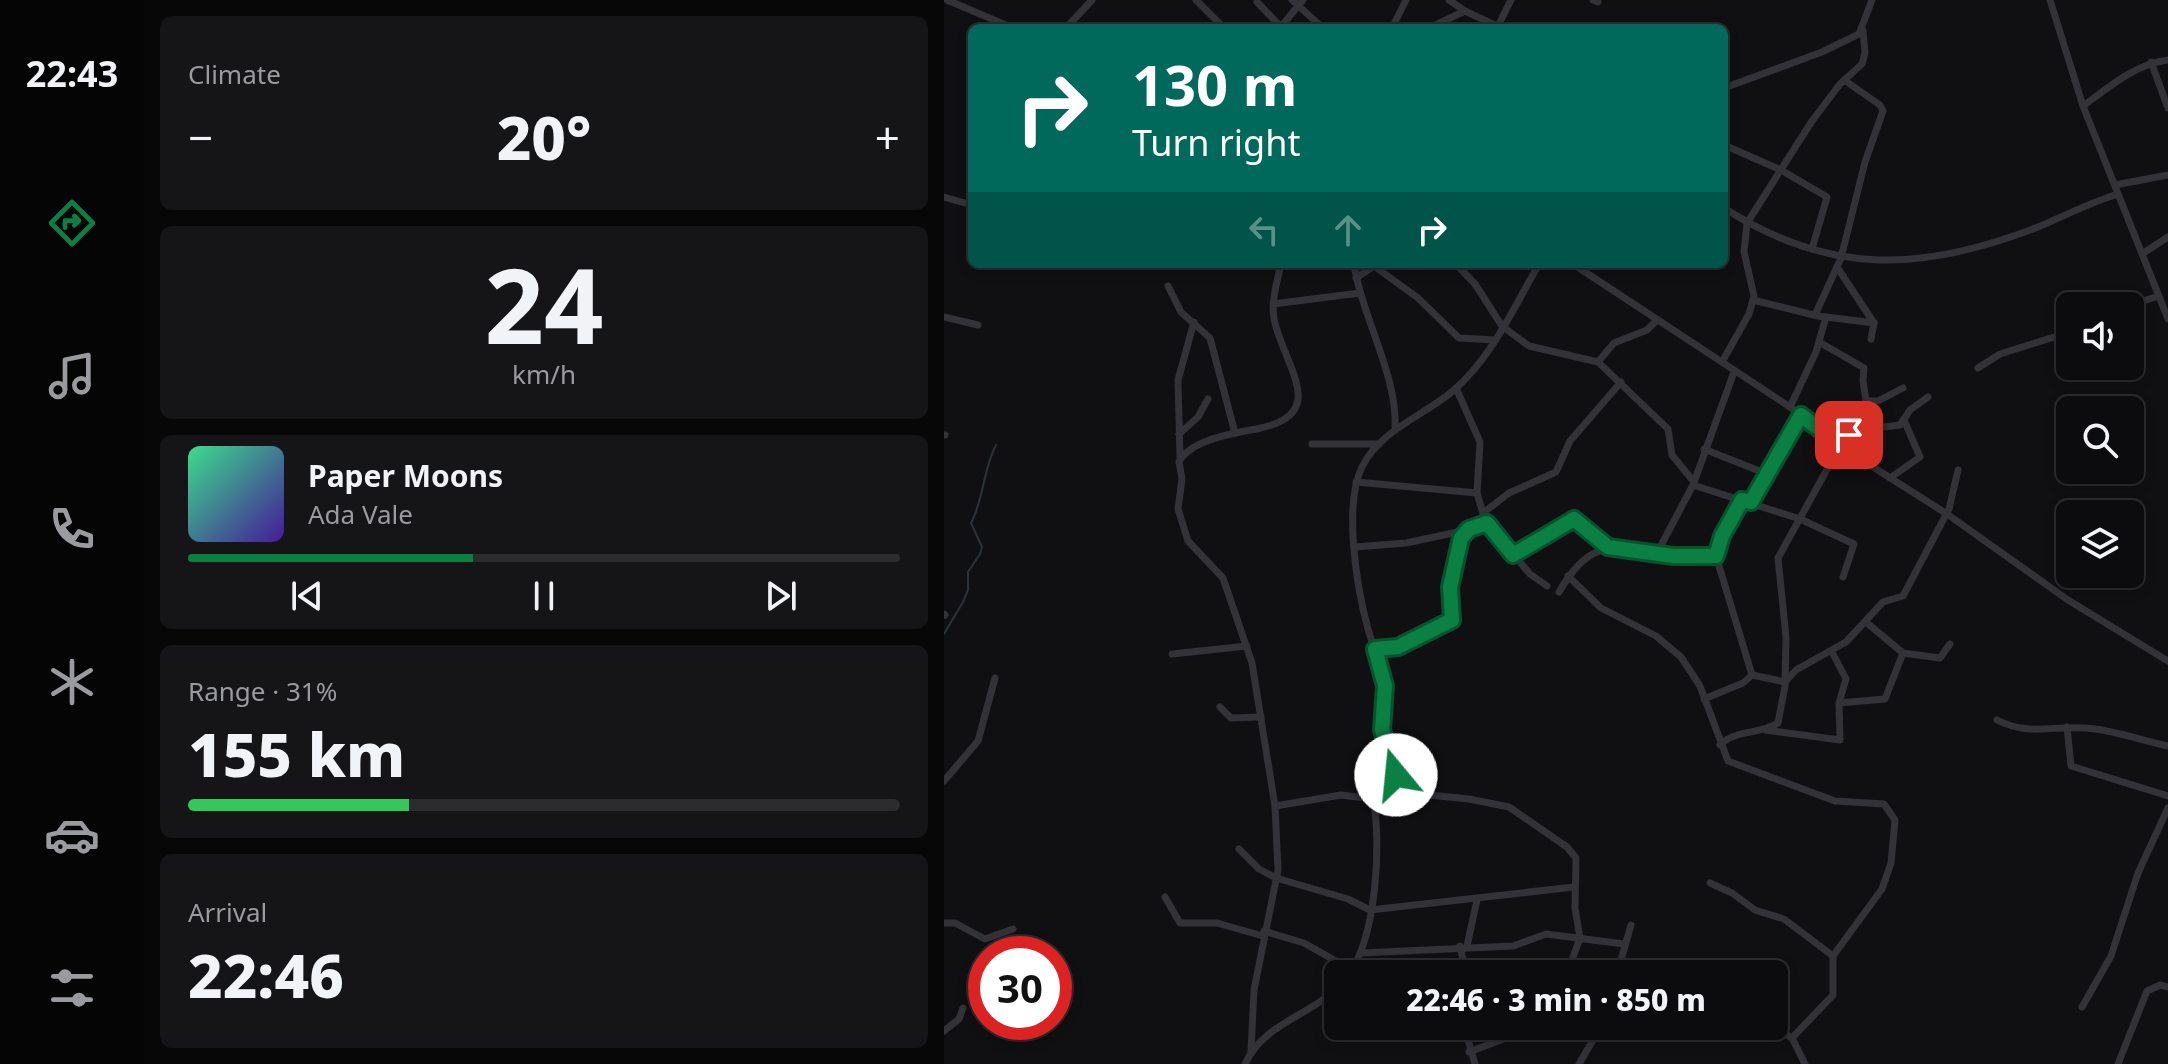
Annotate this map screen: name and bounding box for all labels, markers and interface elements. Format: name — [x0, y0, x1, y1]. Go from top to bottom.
text: 130 m — [1132, 46, 1297, 122]
text: 22:43 — [26, 49, 118, 98]
text: Climate — [188, 56, 281, 92]
icon: right — [1000, 56, 1104, 160]
text: 20° — [497, 96, 591, 178]
text: − — [188, 107, 213, 167]
text: + — [875, 107, 900, 167]
text: Turn right — [1132, 118, 1300, 167]
icon: directions — [44, 195, 100, 251]
icon: left — [1242, 208, 1286, 252]
icon: ahead — [1326, 208, 1370, 252]
icon: right — [1410, 208, 1454, 252]
text: 24 — [485, 233, 603, 374]
map controls — [2056, 292, 2144, 588]
button: sound — [2056, 292, 2144, 380]
icon: music — [44, 348, 100, 404]
text: km/h — [512, 356, 576, 392]
button: search — [2056, 396, 2144, 484]
pin — [1815, 401, 1883, 469]
icon: arrive — [1827, 413, 1871, 457]
text: Paper Moons — [308, 455, 503, 496]
text: Ada Vale — [308, 496, 413, 532]
button: layers — [2056, 500, 2144, 588]
icon: phone — [44, 501, 100, 557]
icon: previous — [285, 574, 329, 618]
icon: pause — [522, 574, 566, 618]
icon: next — [759, 574, 803, 618]
icon: climate — [44, 654, 100, 710]
text: Range · 31% — [188, 673, 337, 709]
text: 155 km — [188, 713, 405, 795]
position arrow — [1354, 733, 1438, 817]
icon: car — [44, 807, 100, 863]
text: Arrival — [188, 894, 267, 930]
text: 22:46 — [188, 934, 344, 1016]
speed limit sign: 30 — [968, 936, 1072, 1040]
icon: filters — [44, 960, 100, 1016]
text: 22:46 · 3 min · 850 m — [1406, 979, 1706, 1020]

